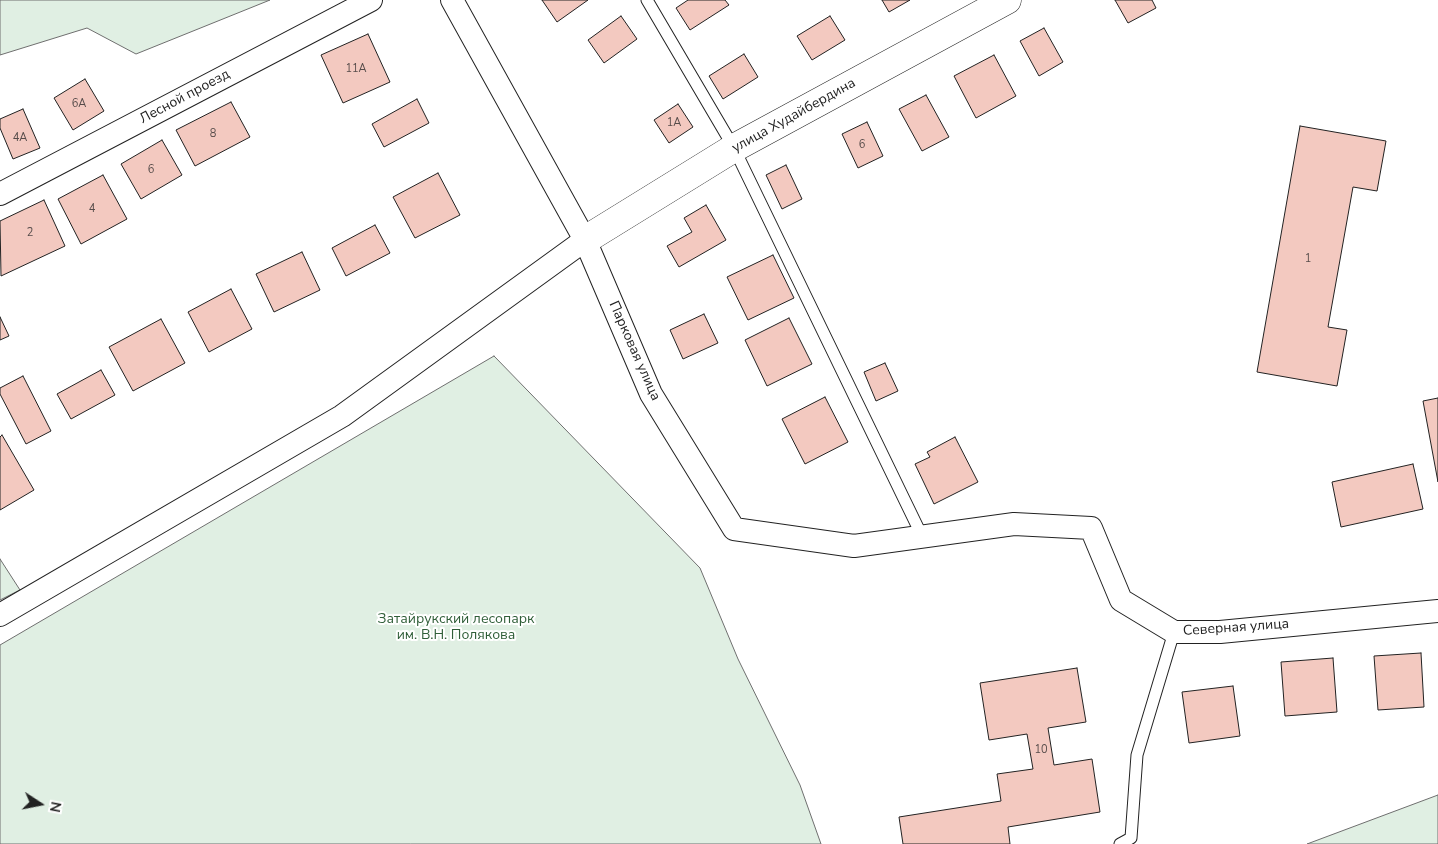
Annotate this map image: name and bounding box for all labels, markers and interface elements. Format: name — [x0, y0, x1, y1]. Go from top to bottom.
house number: 11А — [345, 62, 367, 76]
street label: Лесной проезд — [137, 66, 233, 128]
street label: улица Худайбердина — [729, 75, 859, 157]
house number: 6А — [72, 97, 86, 111]
house number: 1А — [667, 116, 681, 130]
house number: 8 — [210, 127, 216, 141]
house number: 4А — [13, 131, 27, 145]
house number: 6 — [859, 138, 865, 152]
house number: 6 — [148, 163, 154, 177]
house number: 4 — [89, 202, 95, 216]
house number: 2 — [27, 226, 33, 240]
house number: 1 — [1305, 252, 1311, 266]
street label: Парковая улица — [605, 299, 663, 403]
park label: Затайрукский лесопарк им. В.Н. Полякова — [378, 612, 534, 644]
street label: Северная улица — [1182, 616, 1290, 640]
house number: 10 — [1034, 743, 1048, 757]
north arrow — [15, 779, 65, 829]
text: N — [45, 800, 66, 814]

